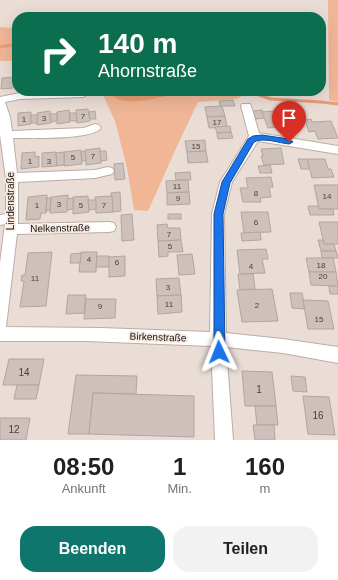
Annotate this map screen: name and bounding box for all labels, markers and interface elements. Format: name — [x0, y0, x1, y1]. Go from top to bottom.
icon: right — [32, 28, 84, 80]
text: 140 m — [98, 28, 177, 59]
text: Ahornstraße — [98, 61, 197, 81]
pin — [272, 101, 306, 142]
icon: arrive — [278, 107, 300, 129]
house number: 7 — [81, 112, 86, 121]
house number: 3 — [42, 114, 47, 123]
house number: 1 — [22, 115, 27, 124]
house number: 17 — [213, 118, 222, 127]
house number: 15 — [192, 142, 201, 151]
house number: 7 — [91, 152, 96, 161]
house number: 5 — [71, 153, 76, 162]
house number: 1 — [28, 157, 33, 166]
house number: 3 — [47, 157, 52, 166]
street label: Lindenstraße — [5, 171, 16, 230]
house number: 11 — [173, 182, 182, 191]
house number: 8 — [254, 189, 259, 198]
house number: 14 — [323, 192, 332, 201]
house number: 9 — [176, 194, 181, 203]
house number: 3 — [57, 200, 62, 209]
house number: 1 — [35, 201, 40, 210]
house number: 5 — [79, 201, 84, 210]
house number: 7 — [102, 201, 107, 210]
house number: 6 — [254, 218, 259, 227]
street label: Nelkenstraße — [30, 222, 90, 234]
house number: 7 — [167, 230, 172, 239]
house number: 5 — [168, 242, 173, 251]
house number: 4 — [87, 255, 92, 264]
house number: 6 — [115, 258, 120, 267]
house number: 18 — [317, 261, 326, 270]
house number: 4 — [249, 262, 254, 271]
house number: 20 — [319, 272, 328, 281]
house number: 11 — [31, 274, 40, 283]
house number: 3 — [166, 283, 171, 292]
house number: 11 — [165, 300, 174, 309]
house number: 2 — [255, 301, 260, 310]
house number: 9 — [98, 302, 103, 311]
house number: 15 — [315, 315, 324, 324]
street label: Birkenstraße — [129, 331, 187, 344]
position arrow — [198, 331, 240, 373]
house number: 14 — [18, 367, 30, 378]
house number: 1 — [256, 384, 262, 395]
house number: 16 — [312, 410, 324, 421]
house number: 12 — [8, 424, 20, 435]
text: 08:50 — [53, 453, 114, 480]
text: 1 — [173, 453, 186, 480]
text: 160 — [245, 453, 285, 480]
text: Ankunft — [62, 481, 106, 496]
text: Min. — [167, 481, 192, 496]
text: m — [260, 481, 270, 496]
button: Beenden — [20, 526, 165, 572]
button: Teilen — [173, 526, 318, 572]

